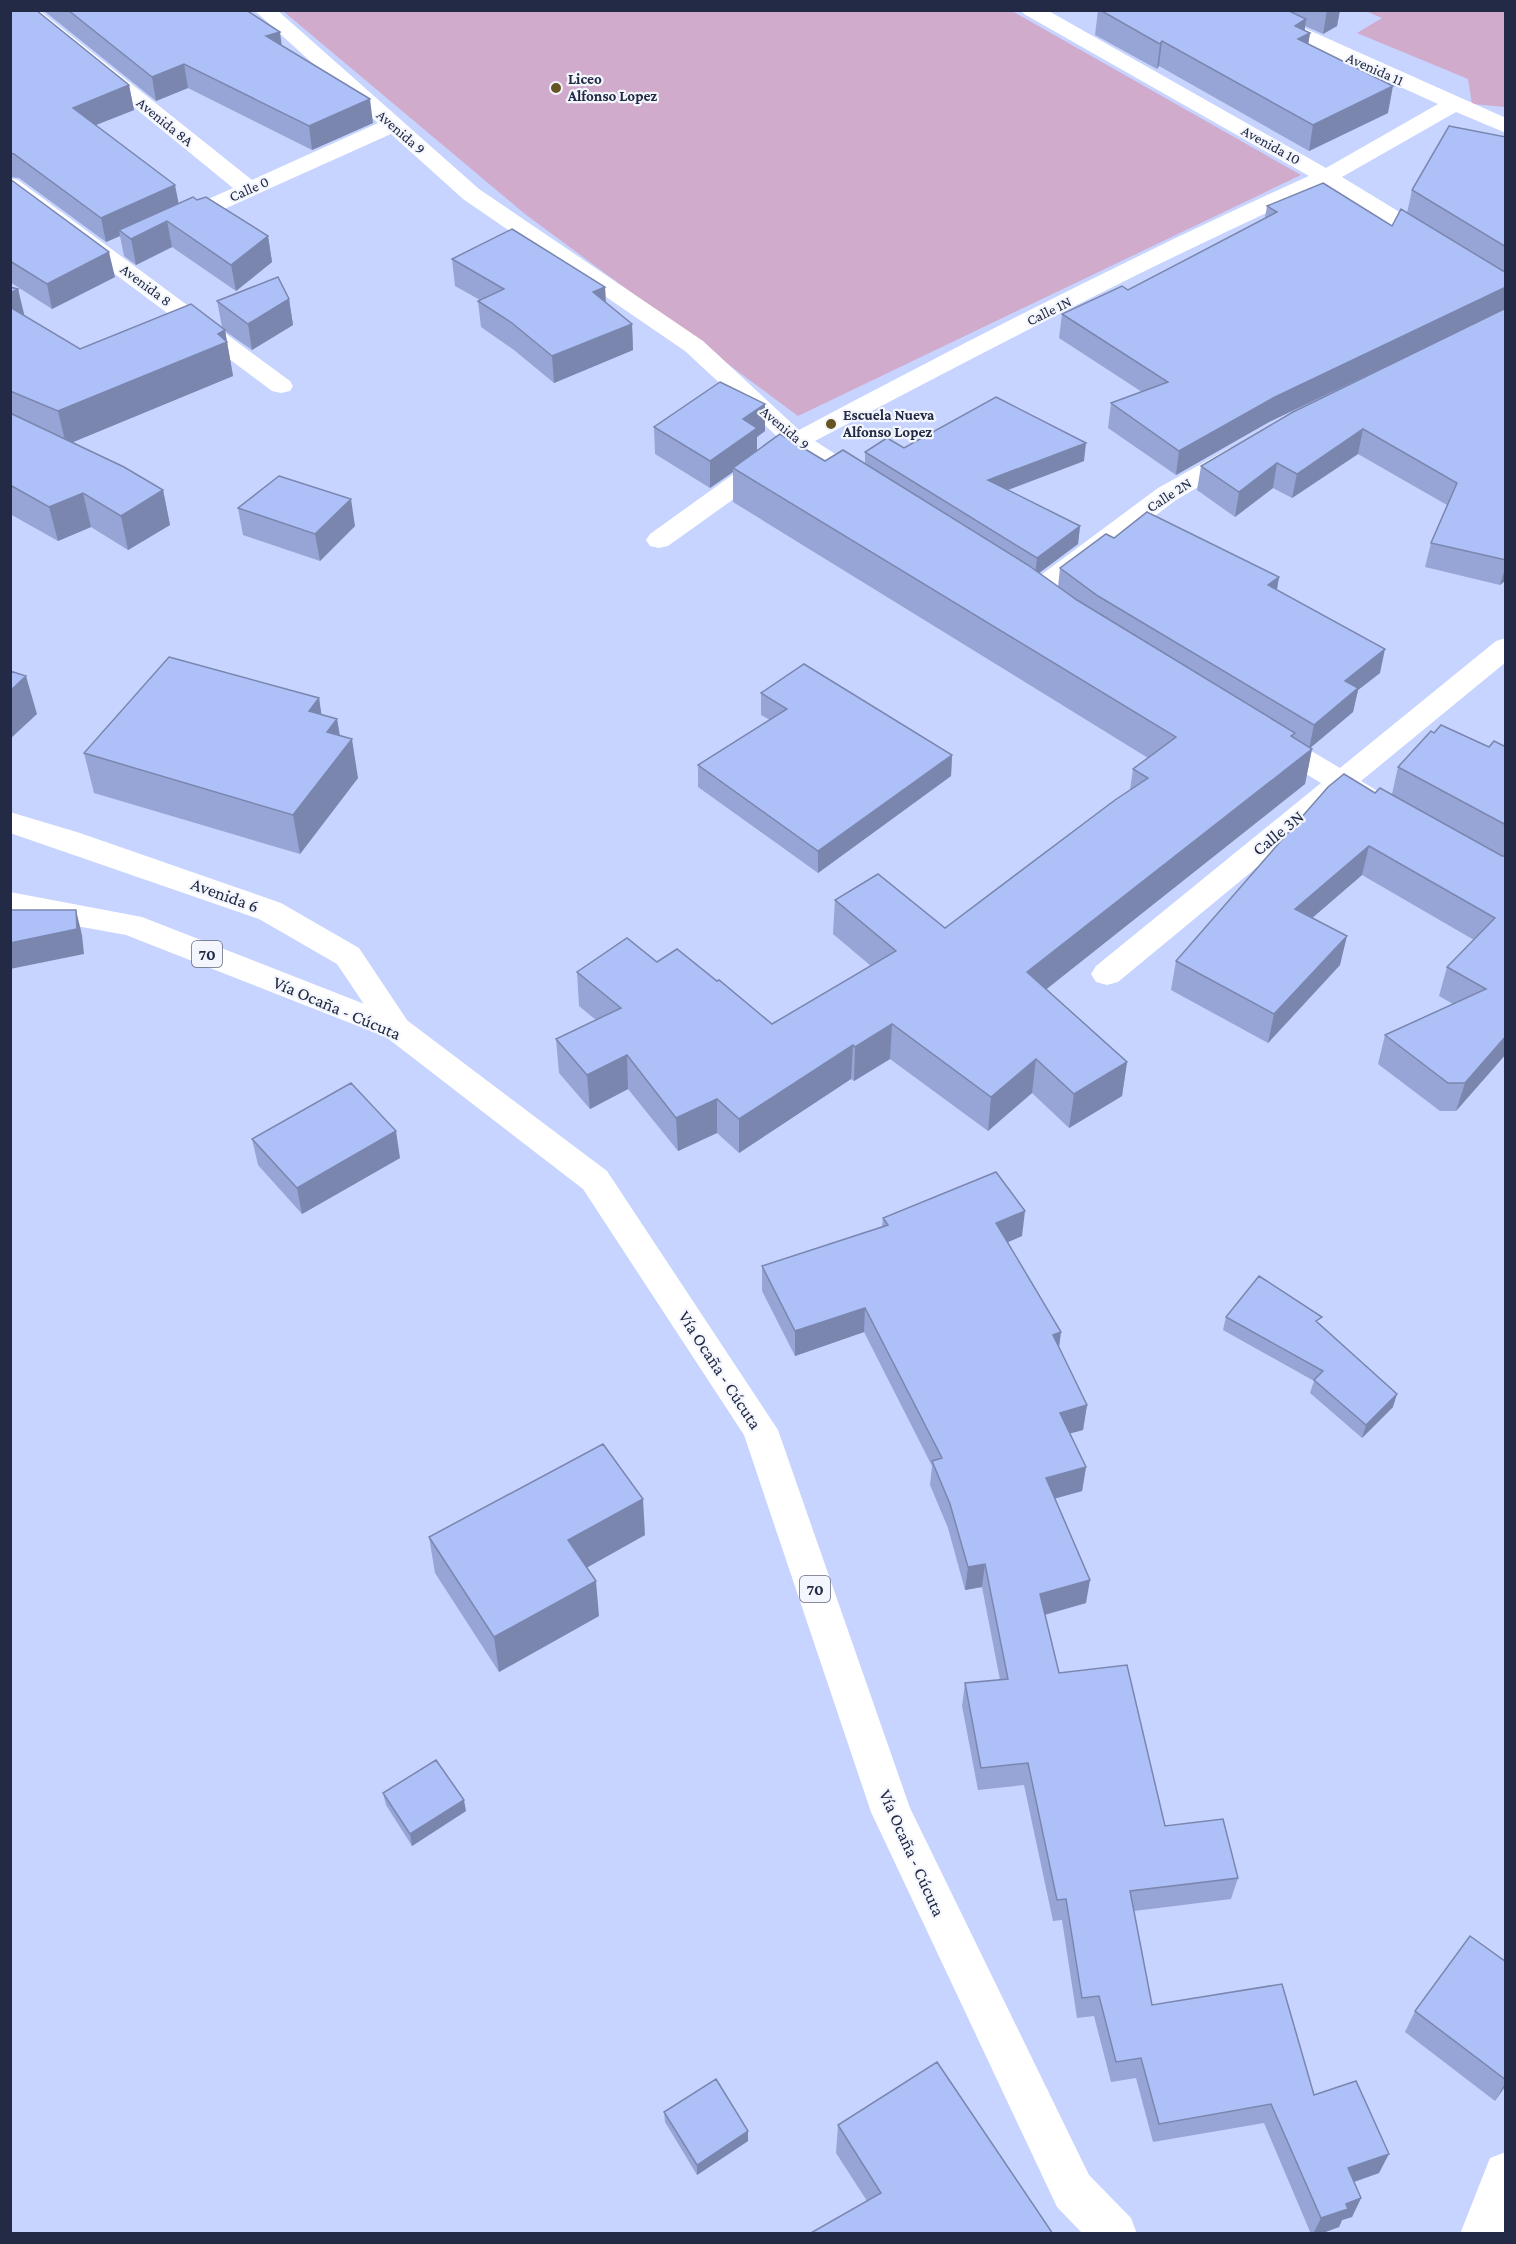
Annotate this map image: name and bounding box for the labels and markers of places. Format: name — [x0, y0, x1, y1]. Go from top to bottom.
place label: Liceo Alfonso Lopez — [567, 71, 657, 104]
marker: Liceo Alfonso Lopez — [549, 81, 563, 95]
place label: Escuela Nueva Alfonso Lopez — [842, 407, 935, 440]
marker: Escuela Nueva Alfonso Lopez — [824, 417, 838, 431]

